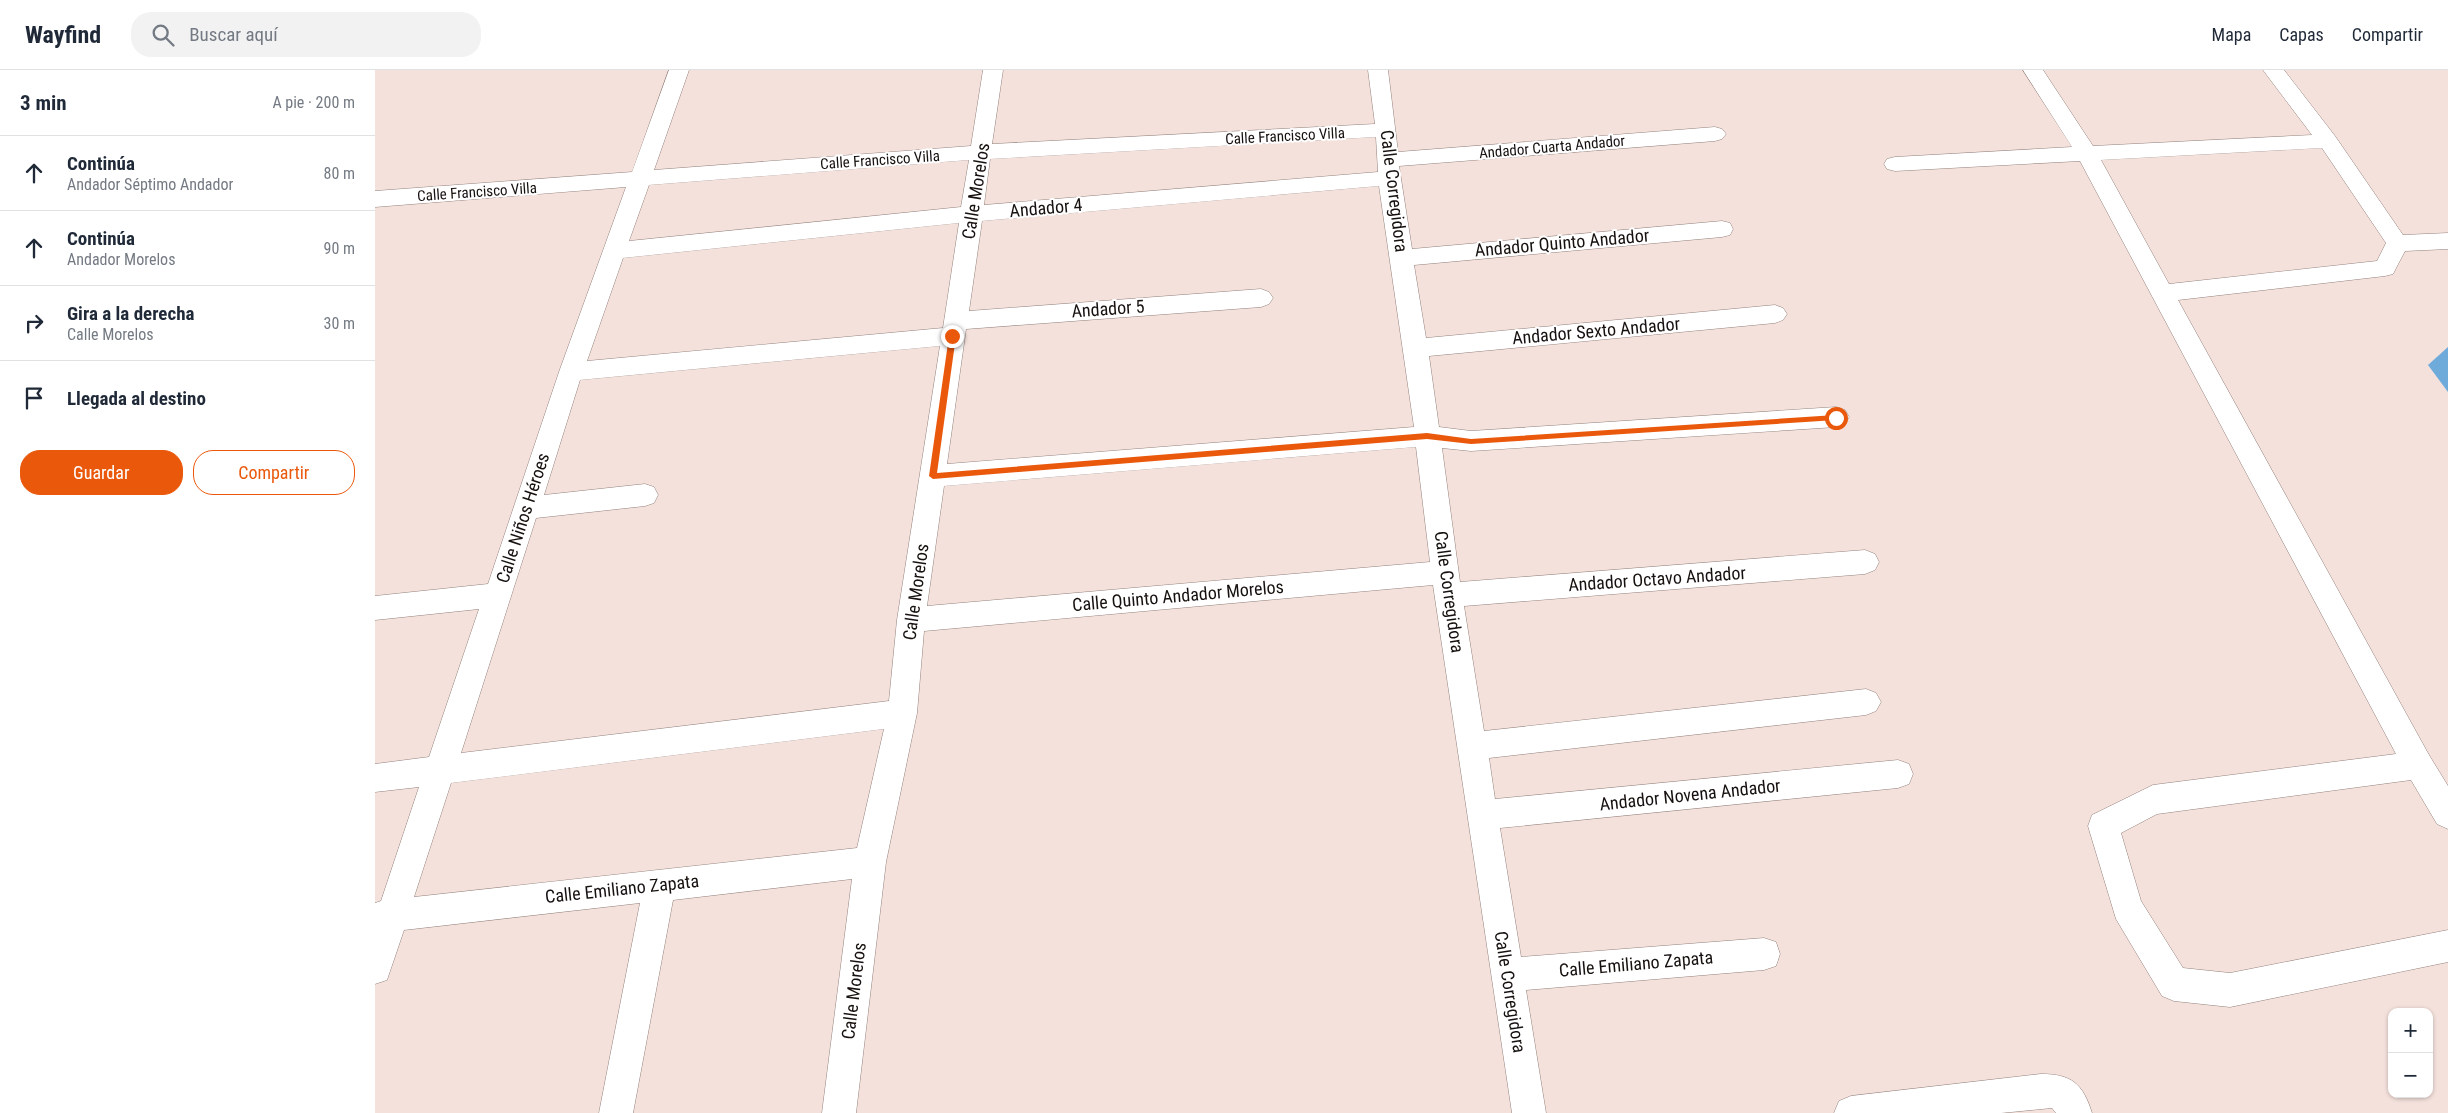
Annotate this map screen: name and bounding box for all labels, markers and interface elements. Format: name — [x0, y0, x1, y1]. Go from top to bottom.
search box — [131, 12, 481, 57]
text: Wayfind — [25, 21, 101, 49]
icon: search — [149, 21, 177, 49]
text: Buscar aquí — [189, 23, 278, 46]
text: Mapa — [2212, 24, 2251, 45]
text: Capas — [2279, 24, 2324, 45]
text: Compartir — [2352, 24, 2423, 45]
text: 3 min — [20, 91, 67, 115]
text: A pie · 200 m — [272, 93, 355, 112]
street label: Calle Francisco Villa — [1225, 124, 1345, 148]
street label: Calle Corregidora — [1377, 129, 1412, 253]
street label: Andador Cuarta Andador — [1478, 132, 1626, 162]
street label: Calle Morelos — [958, 141, 993, 241]
street label: Calle Francisco Villa — [820, 147, 940, 173]
text: Continúa — [67, 152, 135, 175]
icon: ahead — [20, 159, 48, 187]
text: 80 m — [323, 164, 355, 183]
text: Andador Séptimo Andador — [67, 175, 233, 194]
street label: Calle Francisco Villa — [417, 179, 537, 205]
street label: Andador 4 — [1009, 194, 1083, 221]
street label: Andador Quinto Andador — [1474, 224, 1651, 261]
text: Continúa — [67, 227, 135, 250]
icon: ahead — [20, 234, 48, 262]
text: 90 m — [323, 239, 355, 258]
text: Andador Morelos — [67, 250, 175, 269]
street label: Andador 5 — [1071, 295, 1145, 322]
text: Gira a la derecha — [67, 302, 194, 325]
icon: right — [20, 309, 48, 337]
street label: Andador Sexto Andador — [1511, 313, 1681, 348]
text: 30 m — [323, 314, 355, 333]
text: Calle Morelos — [67, 325, 154, 344]
route end — [941, 325, 964, 348]
icon: arrive — [20, 384, 48, 412]
text: Llegada al destino — [67, 387, 206, 410]
route start — [1825, 407, 1848, 430]
button: Guardar — [20, 450, 183, 495]
button: Compartir — [193, 450, 355, 495]
street label: Calle Niños Héroes — [492, 450, 553, 586]
street label: Calle Corregidora — [1431, 530, 1468, 654]
street label: Calle Morelos — [898, 542, 933, 642]
street label: Andador Octavo Andador — [1567, 562, 1747, 595]
street label: Calle Quinto Andador Morelos — [1071, 576, 1285, 615]
street label: Andador Novena Andador — [1598, 775, 1782, 814]
street label: Calle Emiliano Zapata — [544, 870, 700, 907]
street label: Calle Corregidora — [1491, 930, 1530, 1054]
street label: Calle Morelos — [837, 941, 870, 1041]
street label: Calle Emiliano Zapata — [1558, 946, 1714, 981]
map controls — [2388, 1008, 2433, 1098]
button: + — [2388, 1008, 2433, 1053]
button: − — [2388, 1053, 2433, 1098]

